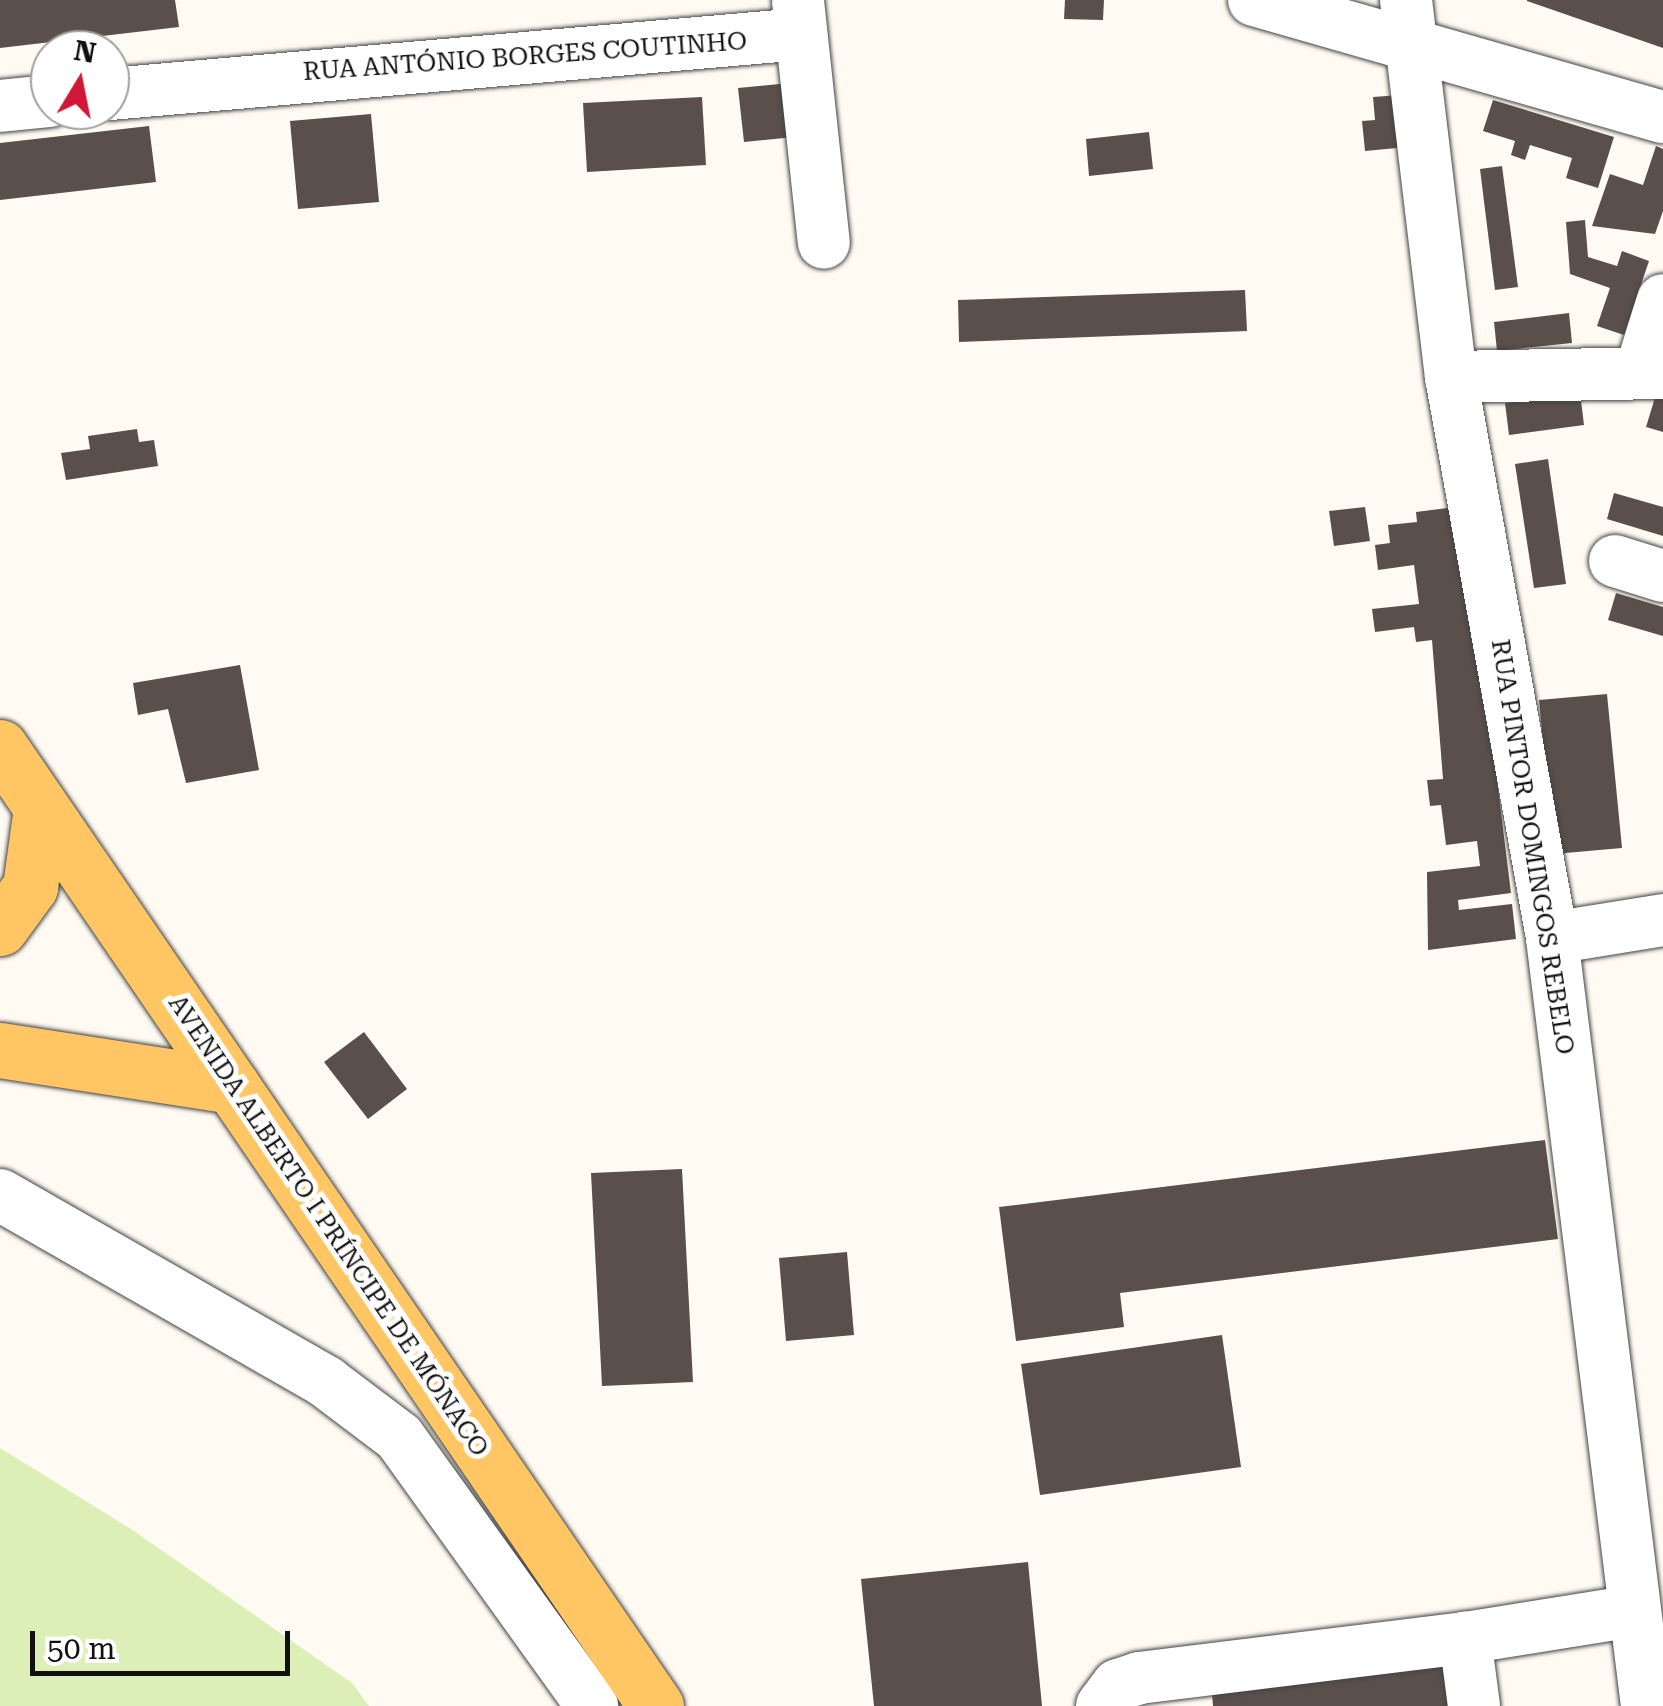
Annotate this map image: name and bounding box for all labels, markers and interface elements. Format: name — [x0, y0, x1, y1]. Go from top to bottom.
street label: RUA ANTÓNIO BORGES COUTINHO — [302, 27, 748, 87]
north arrow — [30, 30, 130, 130]
text: N — [71, 34, 98, 70]
street label: RUA PINTOR DOMINGOS REBELO — [1484, 637, 1580, 1057]
street label: AVENIDA ALBERTO I PRÍNCIPE DE MÓNACO — [162, 990, 494, 1462]
scale bar — [35, 1611, 295, 1673]
text: 50 m — [47, 1631, 116, 1666]

